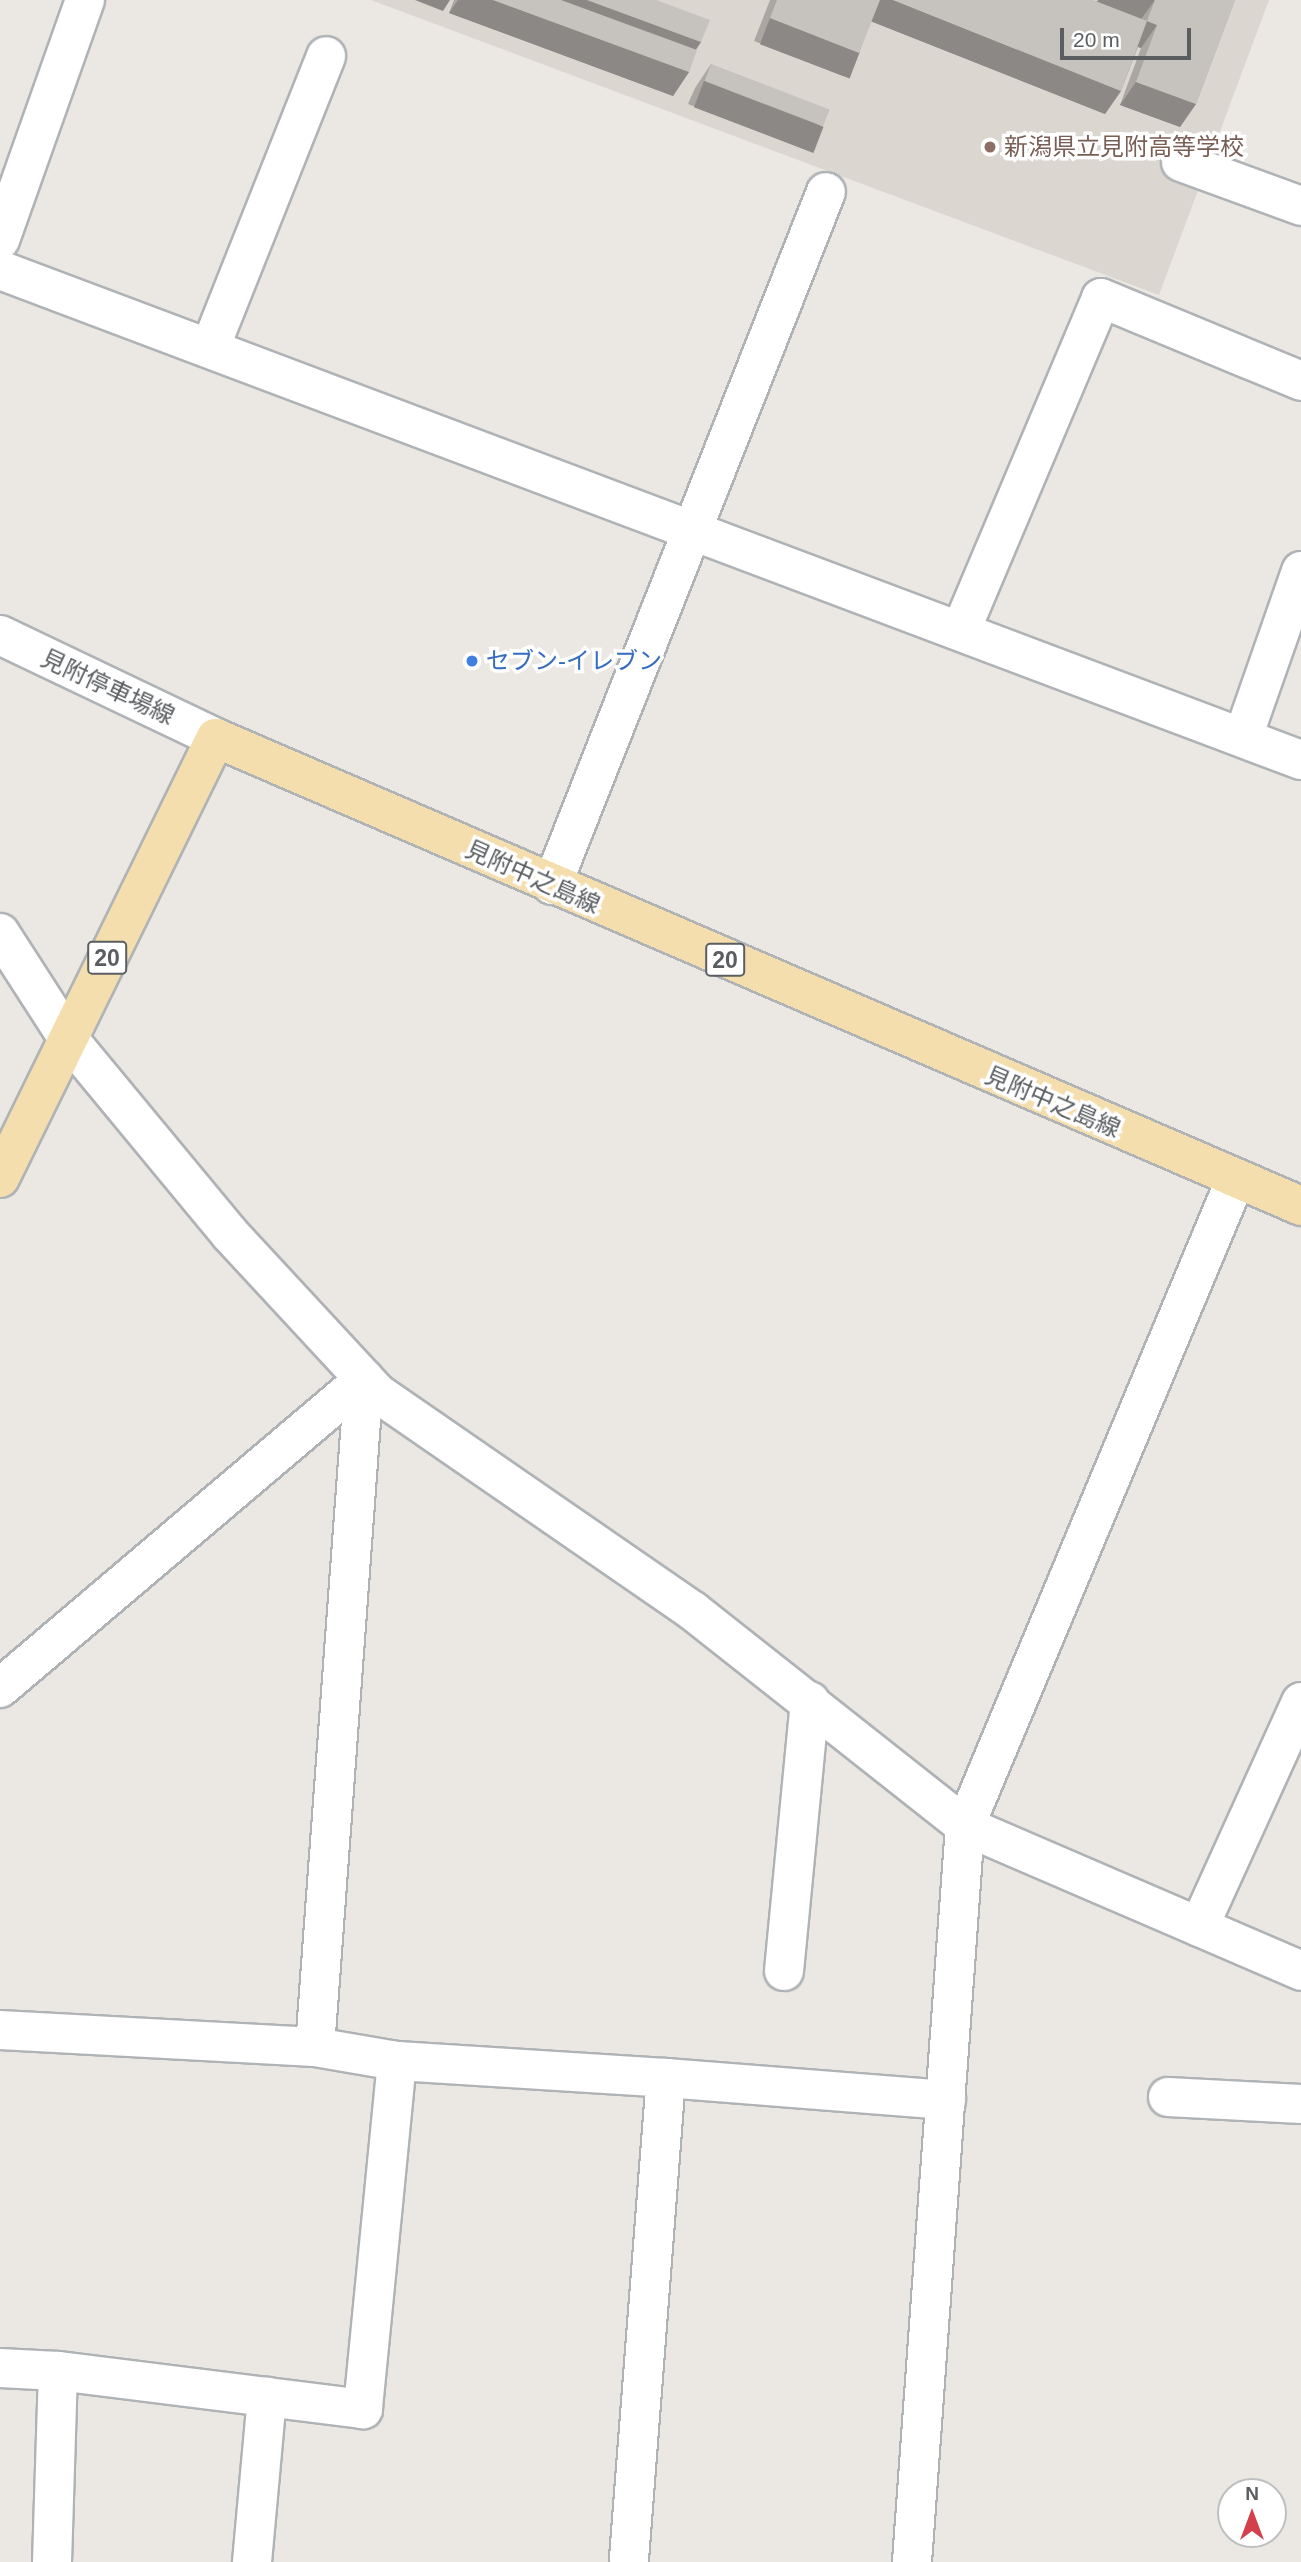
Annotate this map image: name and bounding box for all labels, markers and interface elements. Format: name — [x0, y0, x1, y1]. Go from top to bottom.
scale bar — [1063, 14, 1194, 58]
text: 20 m — [1073, 28, 1120, 51]
place label: 新潟県立見附高等学校 — [1004, 133, 1244, 161]
marker: 新潟県立見附高等学校 — [982, 139, 998, 155]
street label: 見附停車場線 — [37, 644, 179, 730]
place label: セブン-イレブン — [486, 647, 662, 675]
marker: セブン-イレブン — [464, 653, 480, 669]
street label: 見附中之島線 — [461, 835, 605, 919]
road number: 20 — [86, 939, 128, 978]
road number: 20 — [704, 940, 746, 979]
street label: 見附中之島線 — [981, 1061, 1125, 1143]
north arrow — [1217, 2478, 1287, 2548]
text: N — [1245, 2483, 1259, 2504]

